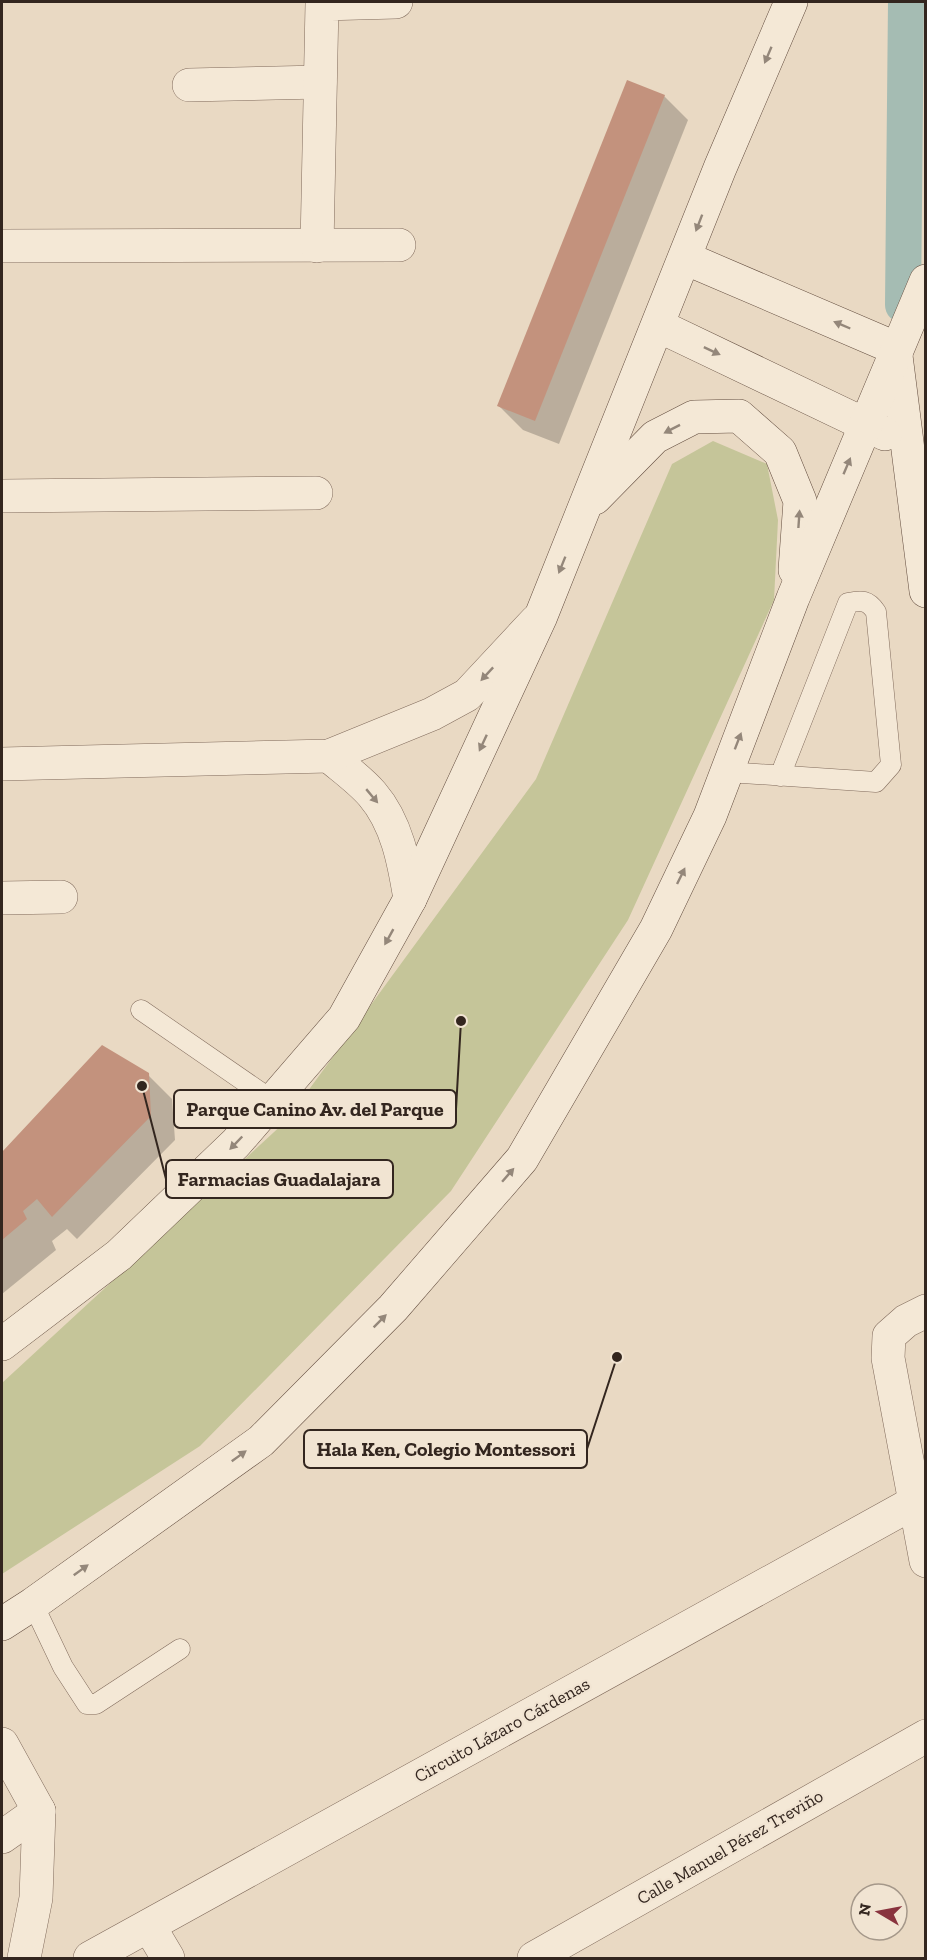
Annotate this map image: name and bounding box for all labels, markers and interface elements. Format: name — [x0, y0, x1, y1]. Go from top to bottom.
one-way arrow — [763, 47, 773, 65]
one-way arrow — [694, 214, 703, 232]
one-way arrow — [832, 320, 850, 330]
one-way arrow — [703, 346, 720, 355]
one-way arrow — [663, 423, 681, 433]
one-way arrow — [842, 457, 852, 475]
one-way arrow — [794, 509, 803, 528]
one-way arrow — [557, 556, 567, 574]
one-way arrow — [481, 666, 494, 681]
one-way arrow — [734, 732, 744, 750]
one-way arrow — [478, 734, 487, 751]
one-way arrow — [365, 788, 378, 803]
one-way arrow — [676, 868, 685, 885]
one-way arrow — [384, 929, 394, 946]
callout: Parque Canino Av. del Parque — [174, 1090, 456, 1128]
text: Parque Canino Av. del Parque — [186, 1097, 444, 1121]
one-way arrow — [229, 1136, 243, 1150]
callout: Farmacias Guadalajara — [166, 1160, 393, 1198]
text: Farmacias Guadalajara — [177, 1167, 381, 1191]
one-way arrow — [501, 1168, 514, 1183]
one-way arrow — [372, 1315, 386, 1329]
callout: Hala Ken, Colegio Montessori — [304, 1430, 587, 1468]
text: Hala Ken, Colegio Montessori — [316, 1437, 576, 1461]
one-way arrow — [231, 1450, 247, 1462]
one-way arrow — [72, 1564, 88, 1576]
street label: Circuito Lázaro Cárdenas — [410, 1673, 594, 1787]
street label: Calle Manuel Pérez Treviño — [633, 1785, 827, 1909]
north arrow — [849, 1882, 909, 1942]
text: N — [854, 1902, 875, 1917]

